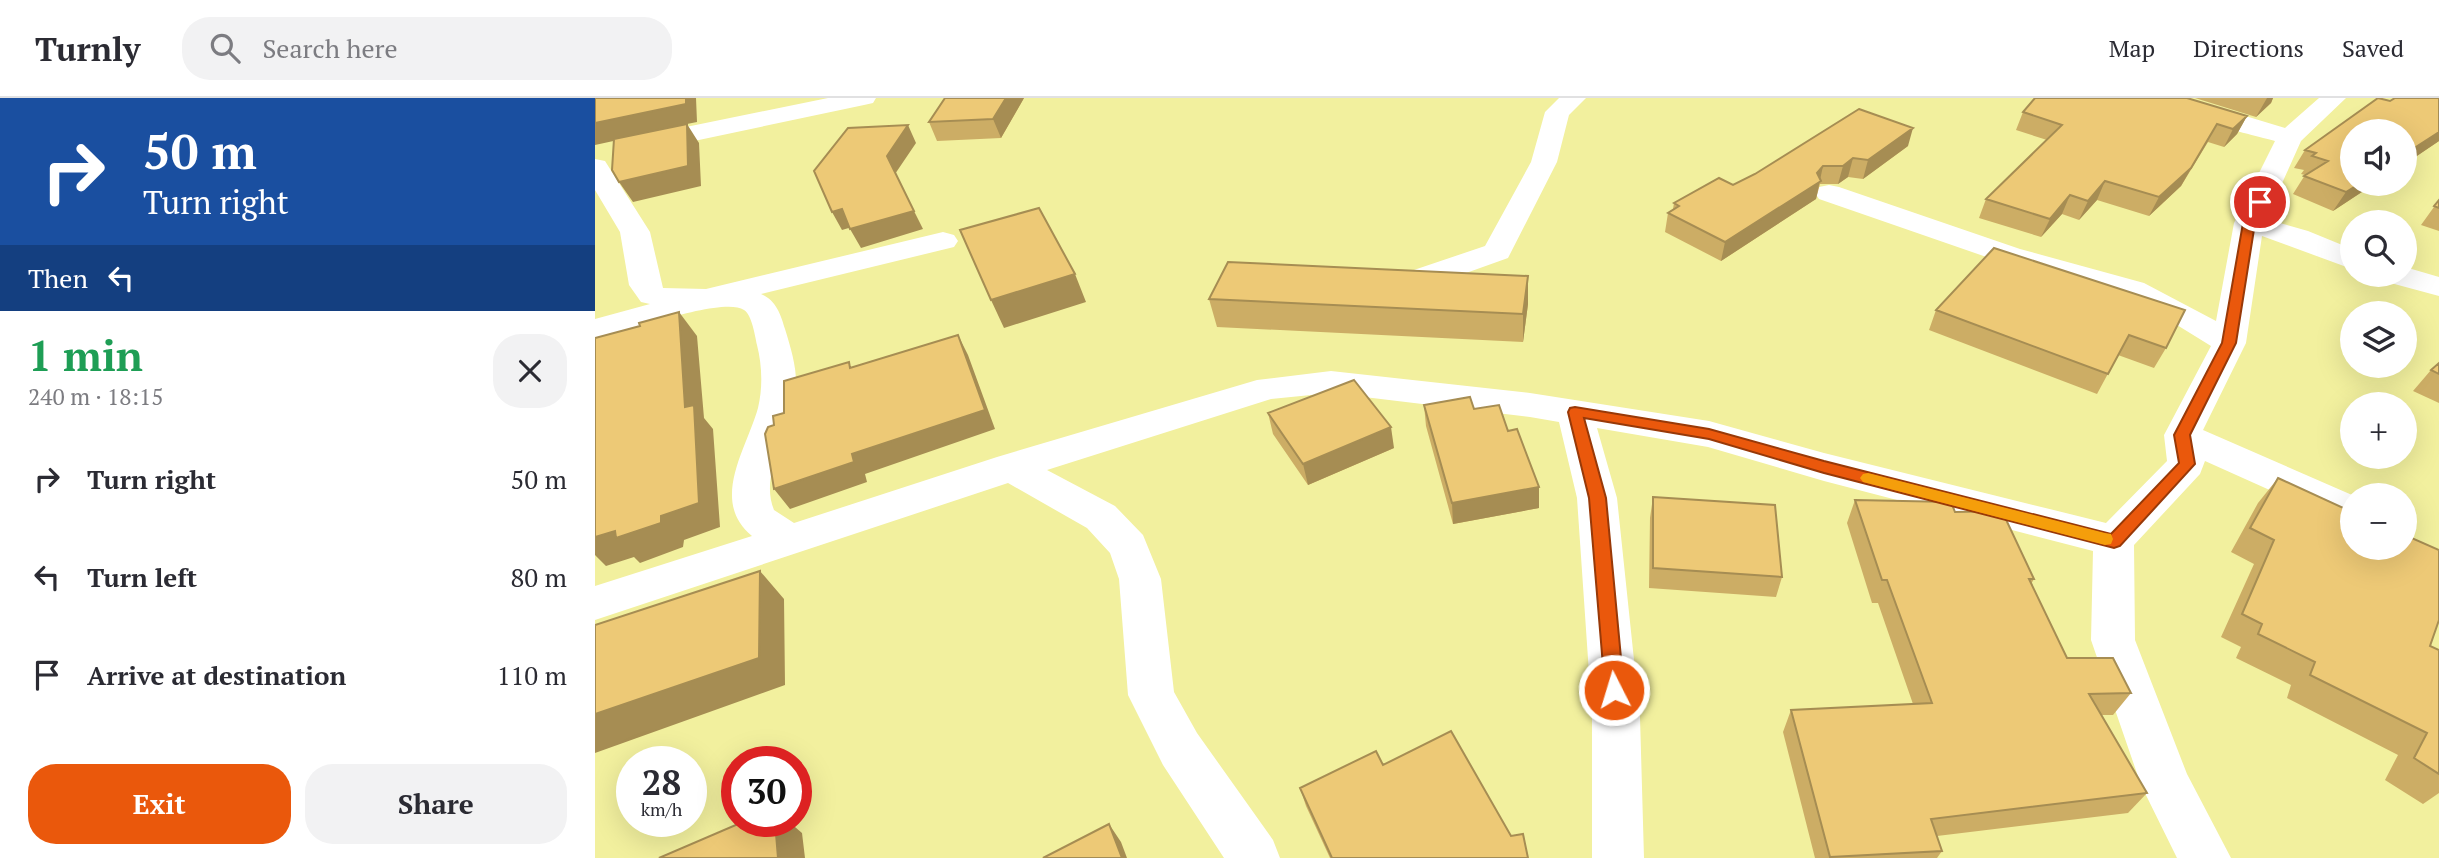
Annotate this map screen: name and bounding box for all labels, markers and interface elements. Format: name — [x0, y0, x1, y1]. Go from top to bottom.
search box — [182, 17, 672, 80]
text: Turnly — [35, 27, 140, 70]
icon: search — [206, 29, 244, 67]
text: Search here — [262, 31, 398, 65]
text: Map — [2109, 32, 2155, 64]
text: Directions — [2193, 32, 2304, 64]
text: Saved — [2342, 32, 2404, 64]
text: 50 m — [143, 118, 257, 183]
map controls — [2340, 119, 2417, 560]
button: sound — [2340, 119, 2417, 196]
icon: right — [28, 126, 119, 217]
pin — [2230, 172, 2290, 232]
text: Turn right — [143, 181, 289, 223]
icon: arrive — [2241, 183, 2279, 221]
button: search — [2340, 210, 2417, 287]
icon: left — [102, 259, 140, 297]
text: Then — [28, 261, 88, 295]
button: layers — [2340, 301, 2417, 378]
text: 1 min — [28, 327, 143, 383]
button: close — [493, 334, 567, 408]
text: 240 m · 18:15 — [28, 381, 163, 412]
button: + — [2340, 392, 2417, 469]
icon: right — [28, 460, 66, 498]
text: Turn right — [87, 462, 216, 496]
text: 50 m — [511, 462, 567, 496]
button: − — [2340, 483, 2417, 560]
icon: left — [28, 558, 66, 596]
text: Turn left — [87, 560, 197, 594]
text: 80 m — [511, 560, 567, 594]
position arrow — [1577, 653, 1651, 727]
icon: arrive — [28, 656, 66, 694]
text: Arrive at destination — [87, 658, 346, 692]
text: 110 m — [497, 658, 567, 692]
speed limit sign: 30 — [721, 746, 812, 837]
text: 28 — [642, 759, 681, 805]
button: Exit — [28, 764, 291, 844]
button: Share — [305, 764, 567, 844]
text: km/h — [641, 797, 682, 821]

